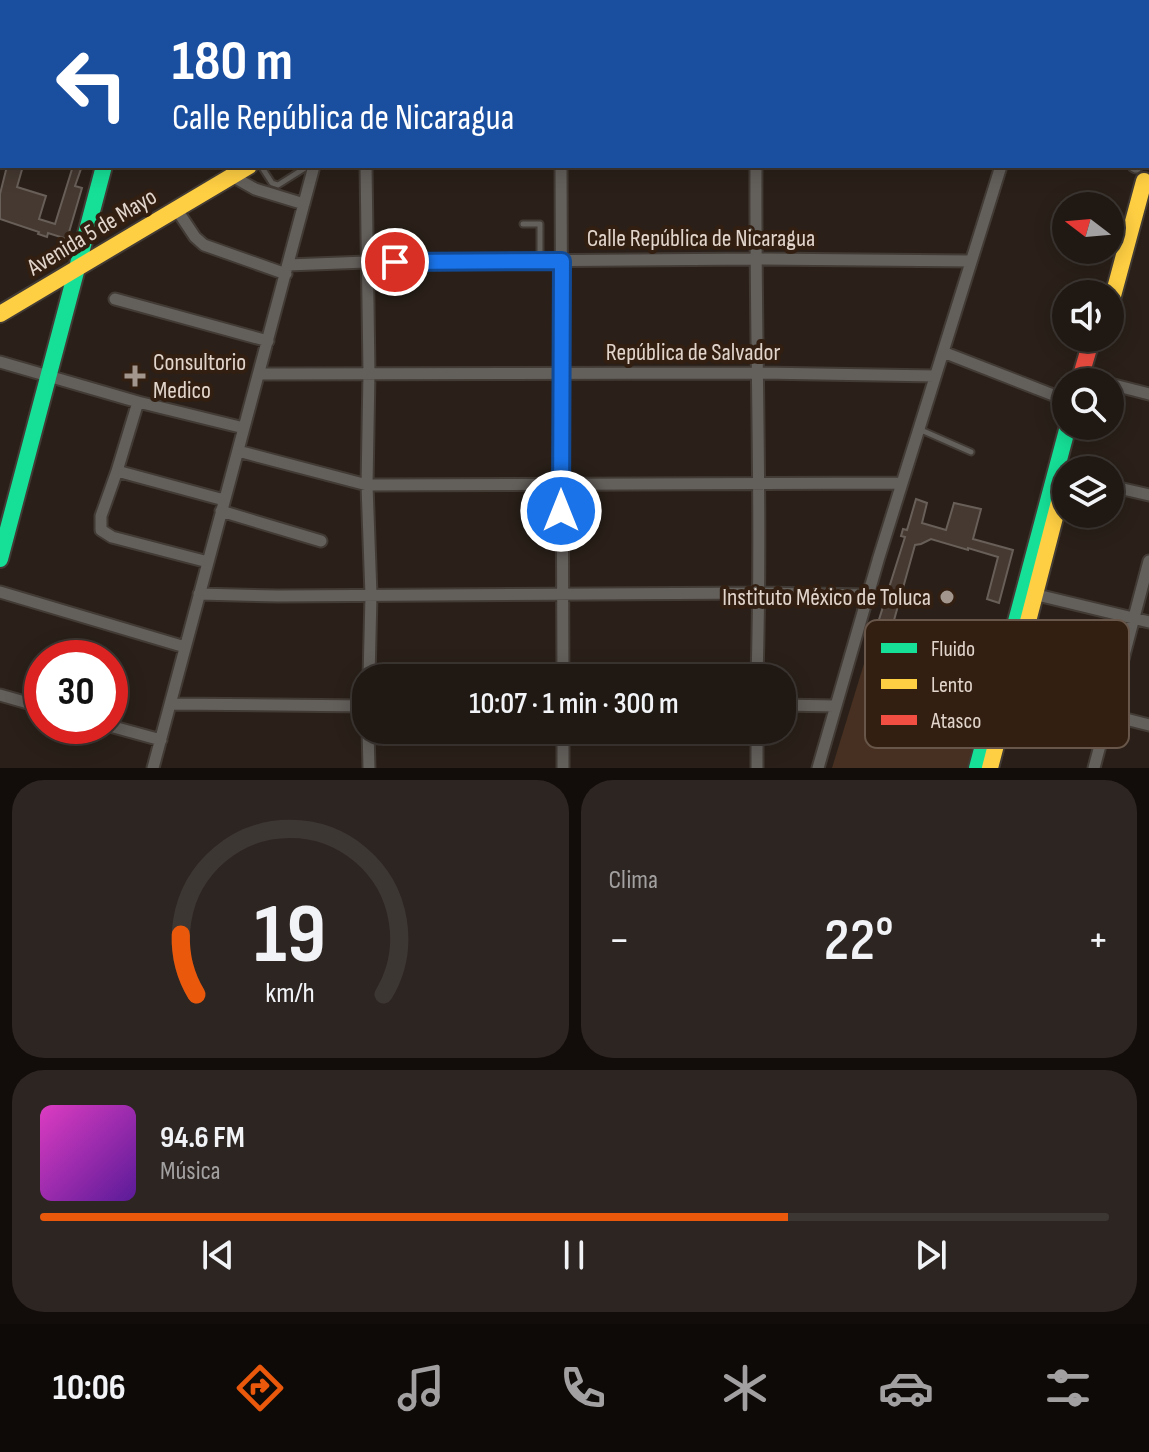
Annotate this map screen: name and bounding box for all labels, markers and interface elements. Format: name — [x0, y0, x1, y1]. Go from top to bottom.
text: 180 m — [172, 29, 293, 96]
icon: left — [40, 32, 144, 136]
text: Calle República de Nicaragua — [172, 97, 514, 140]
street label: Avenida 5 de Mayo — [21, 182, 162, 282]
north arrow — [1052, 192, 1124, 264]
map controls — [1052, 192, 1124, 528]
street label: Calle República de Nicaragua — [587, 224, 815, 253]
pin — [361, 228, 429, 296]
icon: arrive — [373, 240, 417, 284]
button: sound — [1052, 280, 1124, 352]
street label: República de Salvador — [606, 338, 780, 367]
place label: Consultorio Medico — [153, 348, 246, 405]
marker: Consultorio Medico — [124, 365, 146, 387]
button: search — [1052, 368, 1124, 440]
button: layers — [1052, 456, 1124, 528]
position arrow — [519, 469, 603, 553]
place label: Instituto México de Toluca — [722, 583, 931, 612]
marker: Instituto México de Toluca — [938, 588, 956, 606]
legend — [865, 620, 1129, 748]
text: Fluido — [931, 636, 975, 663]
speed limit sign: 30 — [24, 640, 128, 744]
text: Lento — [931, 672, 973, 699]
text: 10:07 · 1 min · 300 m — [469, 686, 679, 722]
text: Atasco — [930, 708, 981, 735]
text: Clima — [609, 865, 658, 896]
text: 19 — [254, 886, 326, 986]
text: 22° — [824, 905, 894, 977]
text: − — [609, 914, 630, 967]
text: + — [1087, 914, 1109, 967]
text: km/h — [266, 976, 315, 1011]
text: 94.6 FM — [160, 1120, 245, 1156]
text: Música — [160, 1156, 221, 1187]
icon: previous — [196, 1233, 240, 1277]
icon: pause — [552, 1233, 596, 1277]
icon: next — [909, 1233, 953, 1277]
icon: directions — [232, 1360, 288, 1416]
icon: music — [393, 1360, 449, 1416]
icon: phone — [555, 1360, 611, 1416]
icon: climate — [717, 1360, 773, 1416]
icon: car — [878, 1360, 934, 1416]
icon: filters — [1040, 1360, 1096, 1416]
text: 10:06 — [53, 1367, 126, 1410]

